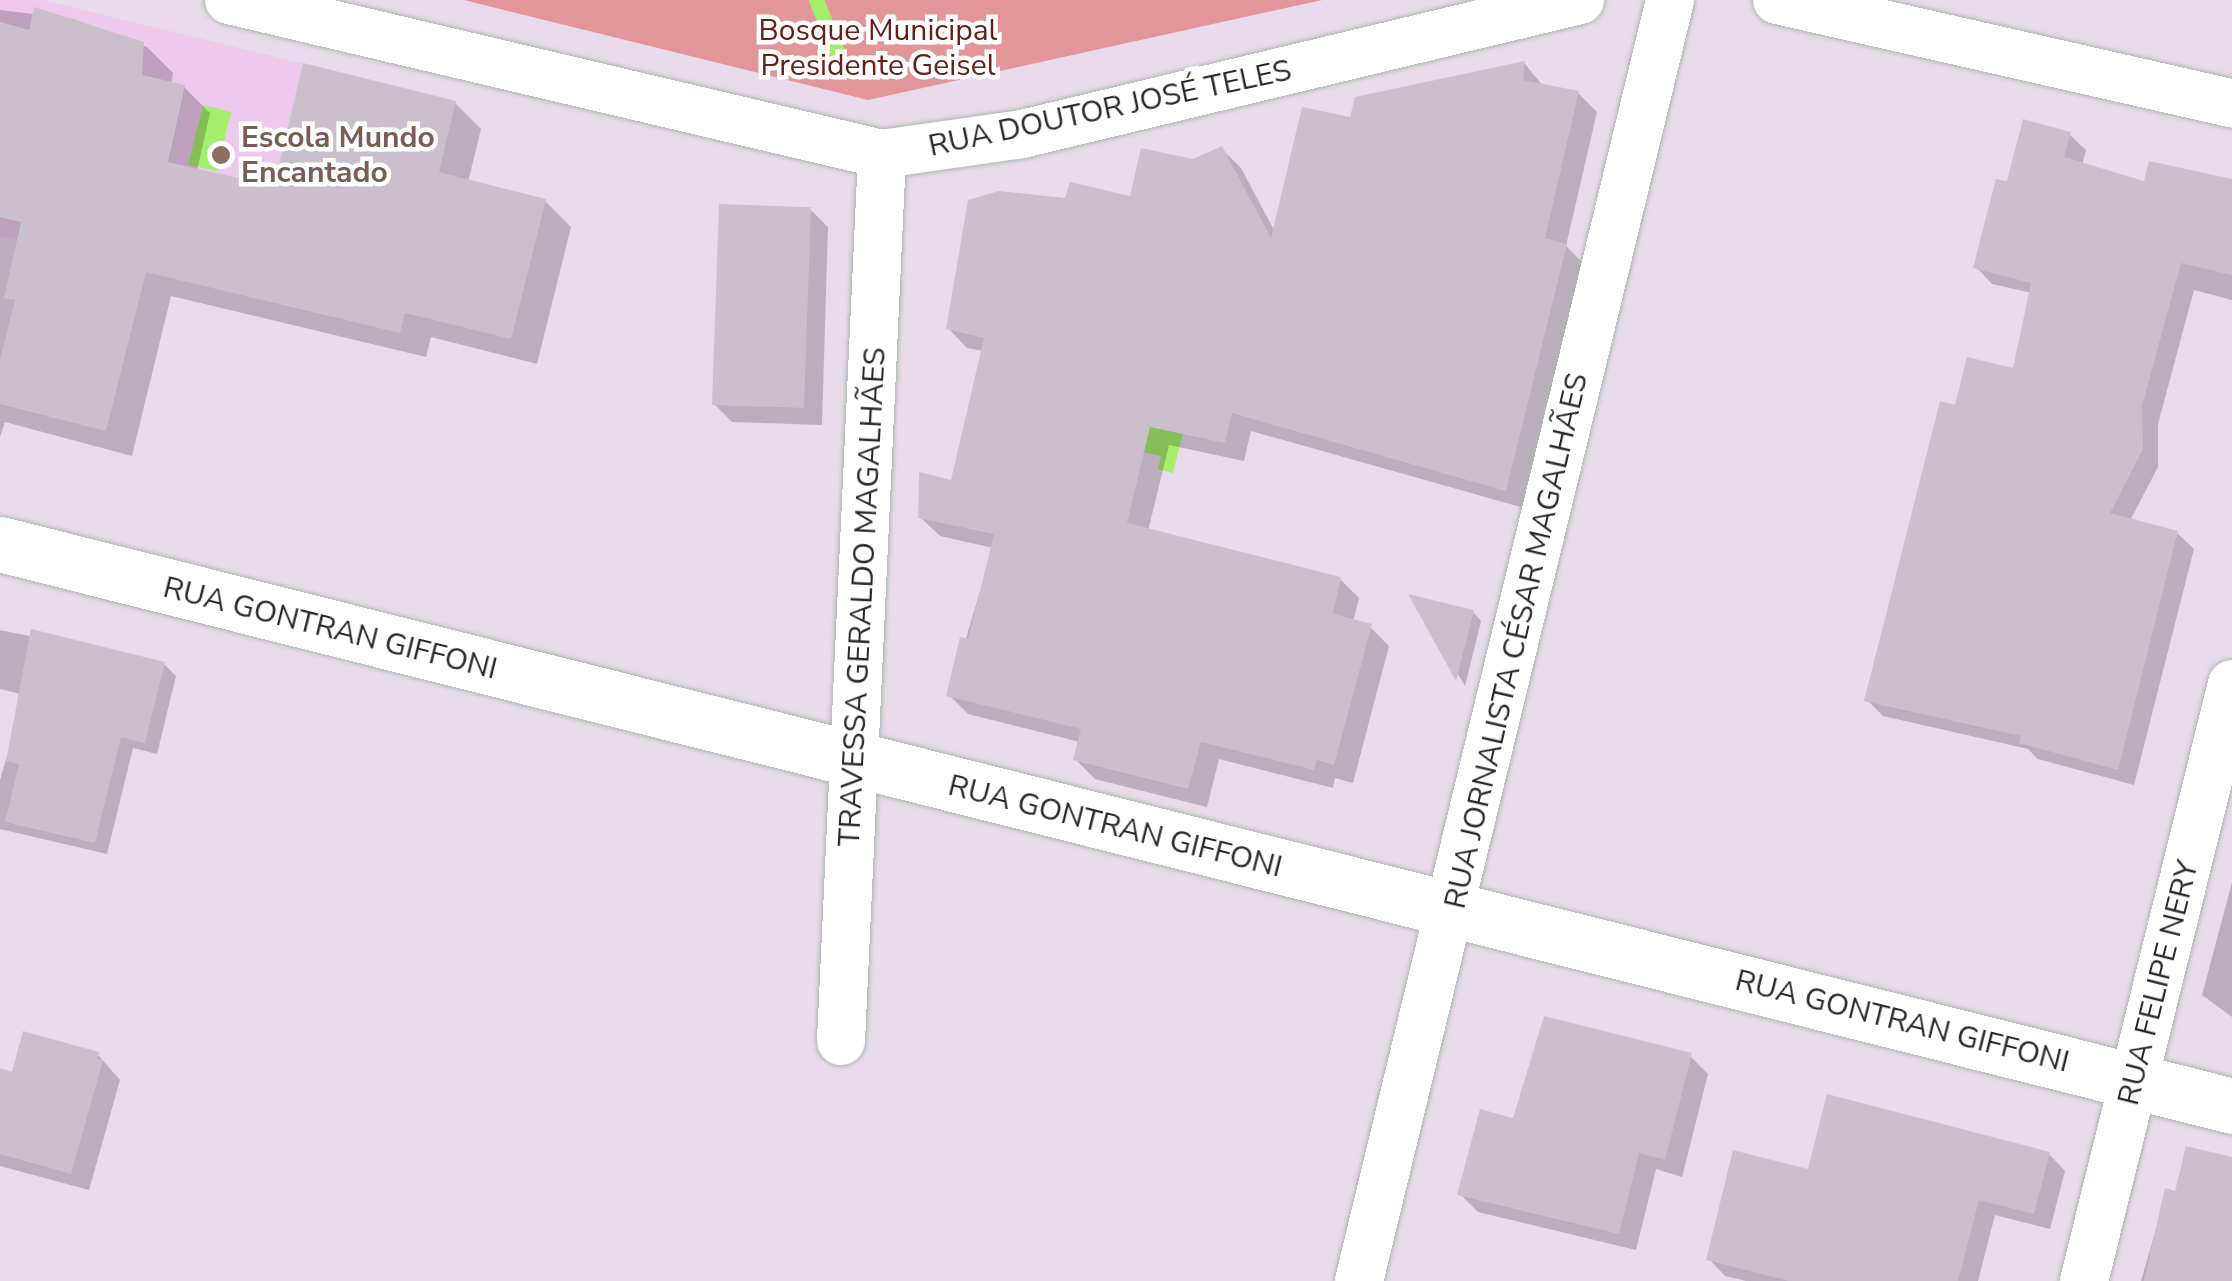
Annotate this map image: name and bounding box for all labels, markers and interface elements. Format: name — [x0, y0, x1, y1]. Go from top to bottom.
park label: Bosque Municipal Presidente Geisel — [759, 13, 997, 84]
street label: RUA DOUTOR JOSÉ TELES — [925, 53, 1295, 165]
place label: Escola Mundo Encantado — [241, 120, 435, 190]
marker: Escola Mundo Encantado — [210, 144, 232, 166]
street label: TRAVESSA GERALDO MAGALHÃES — [832, 346, 894, 848]
street label: RUA JORNALISTA CÉSAR MAGALHÃES — [1438, 370, 1596, 912]
street label: RUA GONTRAN GIFFONI — [159, 570, 501, 688]
street label: RUA GONTRAN GIFFONI — [944, 768, 1286, 886]
street label: RUA FELIPE NERY — [2111, 857, 2207, 1109]
street label: RUA GONTRAN GIFFONI — [1731, 963, 2073, 1081]

